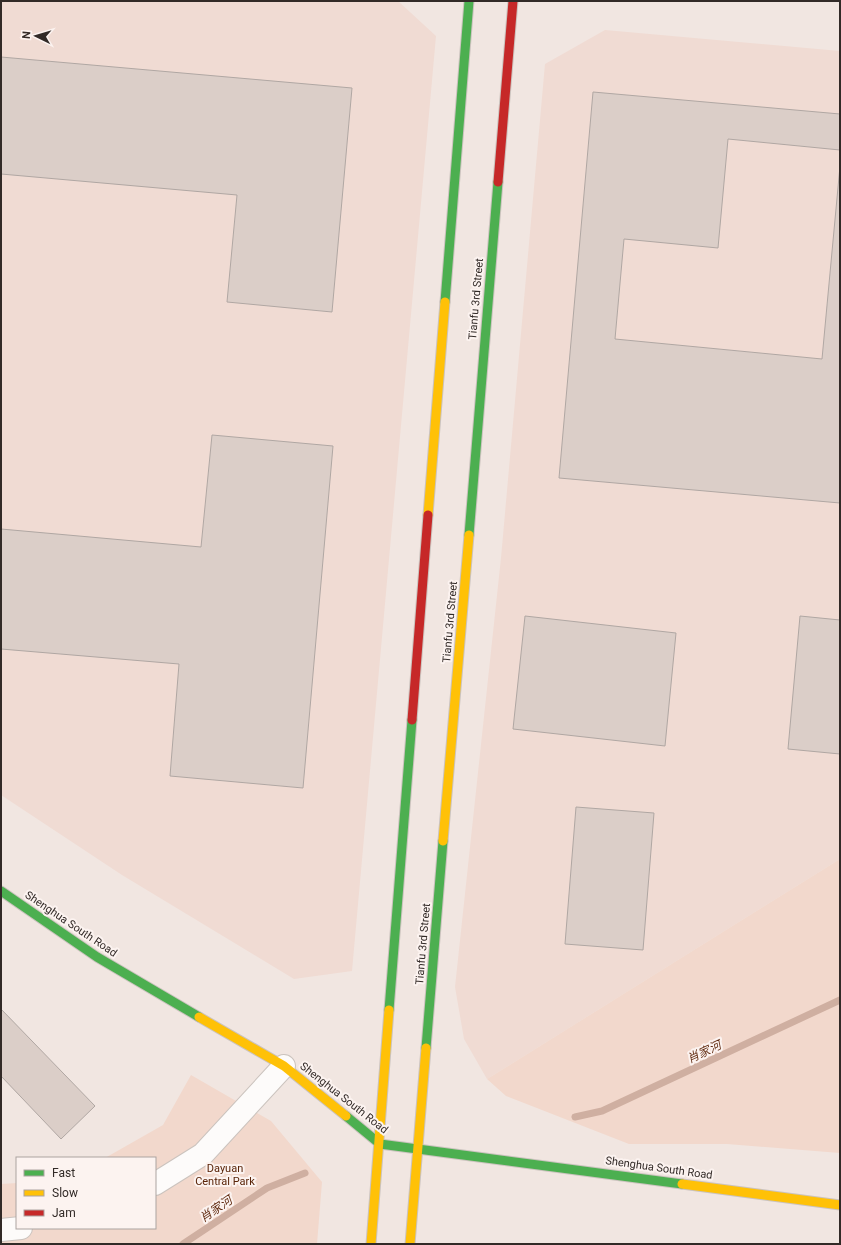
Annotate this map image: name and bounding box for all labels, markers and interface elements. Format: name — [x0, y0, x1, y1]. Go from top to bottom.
north arrow — [16, 16, 56, 56]
text: N — [20, 31, 33, 40]
street label: Tianfu 3rd Street — [466, 257, 486, 340]
street label: Tianfu 3rd Street — [440, 580, 460, 663]
street label: Shenghua South Road — [23, 888, 119, 960]
street label: Tianfu 3rd Street — [413, 902, 433, 985]
water label: 肖家河 — [685, 1037, 725, 1066]
street label: Shenghua South Road — [297, 1060, 391, 1136]
street label: Shenghua South Road — [605, 1154, 713, 1182]
legend — [16, 1157, 156, 1229]
park label: Dayuan Central Park — [195, 1162, 255, 1188]
text: Fast — [52, 1166, 75, 1180]
text: Slow — [52, 1186, 78, 1200]
water label: 肖家河 — [197, 1192, 236, 1225]
text: Jam — [52, 1206, 76, 1220]

